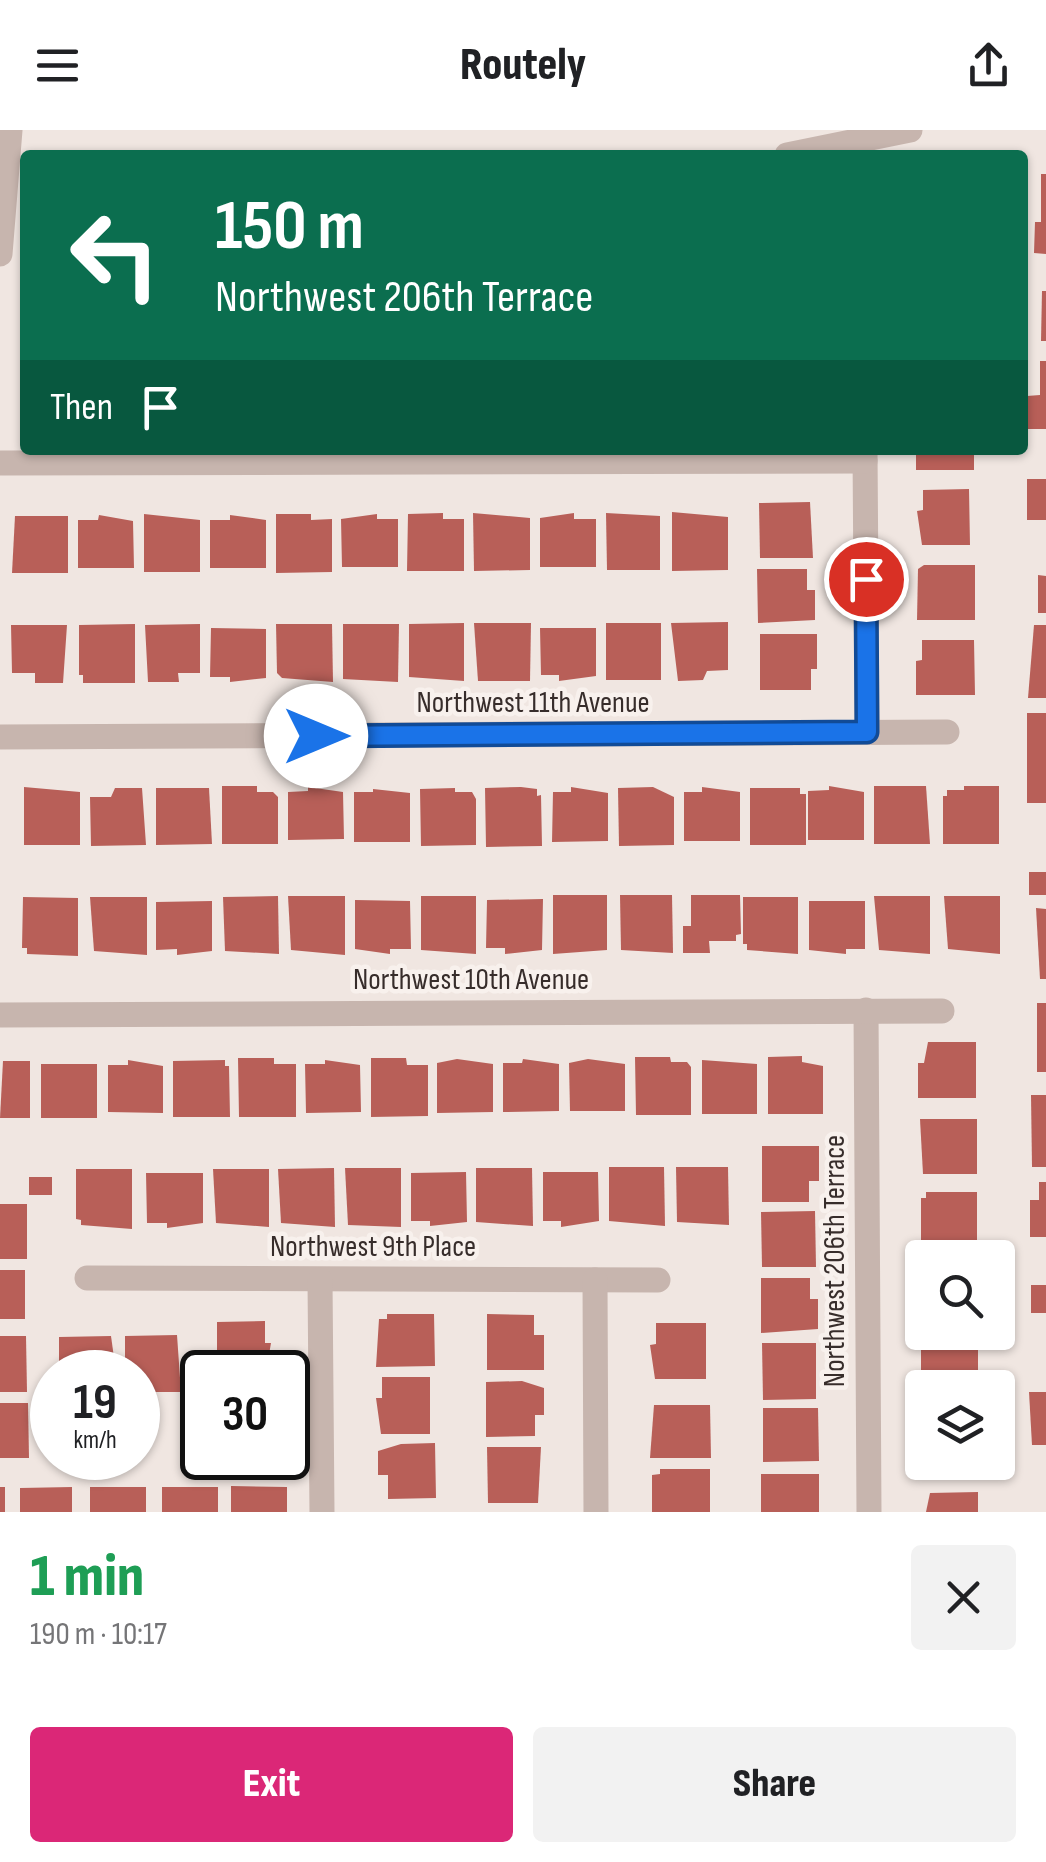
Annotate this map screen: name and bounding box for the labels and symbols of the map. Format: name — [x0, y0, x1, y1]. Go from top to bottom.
pin — [824, 537, 909, 622]
position arrow — [264, 684, 368, 788]
street label: Northwest 11th Avenue — [416, 685, 650, 721]
street label: Northwest 10th Avenue — [353, 962, 589, 998]
street label: Northwest 206th Terrace — [817, 1135, 853, 1387]
street label: Northwest 9th Place — [270, 1229, 476, 1265]
speed limit sign: 30 — [180, 1350, 310, 1480]

